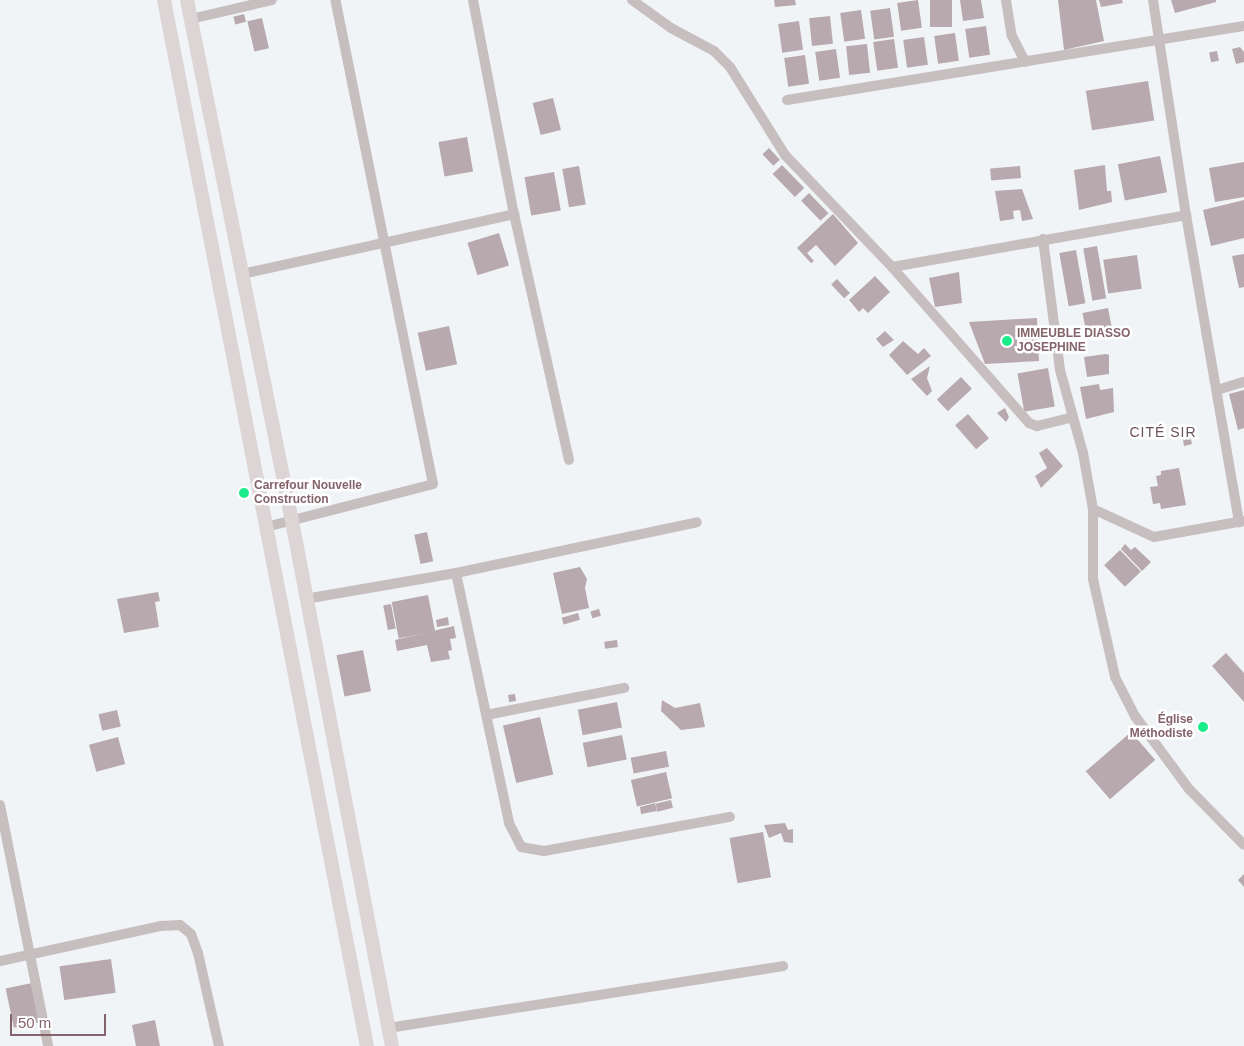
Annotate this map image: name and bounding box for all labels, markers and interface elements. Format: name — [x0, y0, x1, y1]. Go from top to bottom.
place label: IMMEUBLE DIASSO JOSEPHINE — [1017, 327, 1130, 355]
marker: IMMEUBLE DIASSO JOSEPHINE — [1001, 335, 1013, 347]
district label: CITÉ SIR — [1128, 424, 1198, 440]
place label: Carrefour Nouvelle Construction — [254, 479, 362, 507]
marker: Carrefour Nouvelle Construction — [238, 487, 250, 499]
place label: Église Méthodiste — [1130, 713, 1193, 741]
marker: Église Méthodiste — [1197, 721, 1209, 733]
scale bar — [12, 1004, 109, 1036]
text: 50 m — [18, 1014, 51, 1031]

